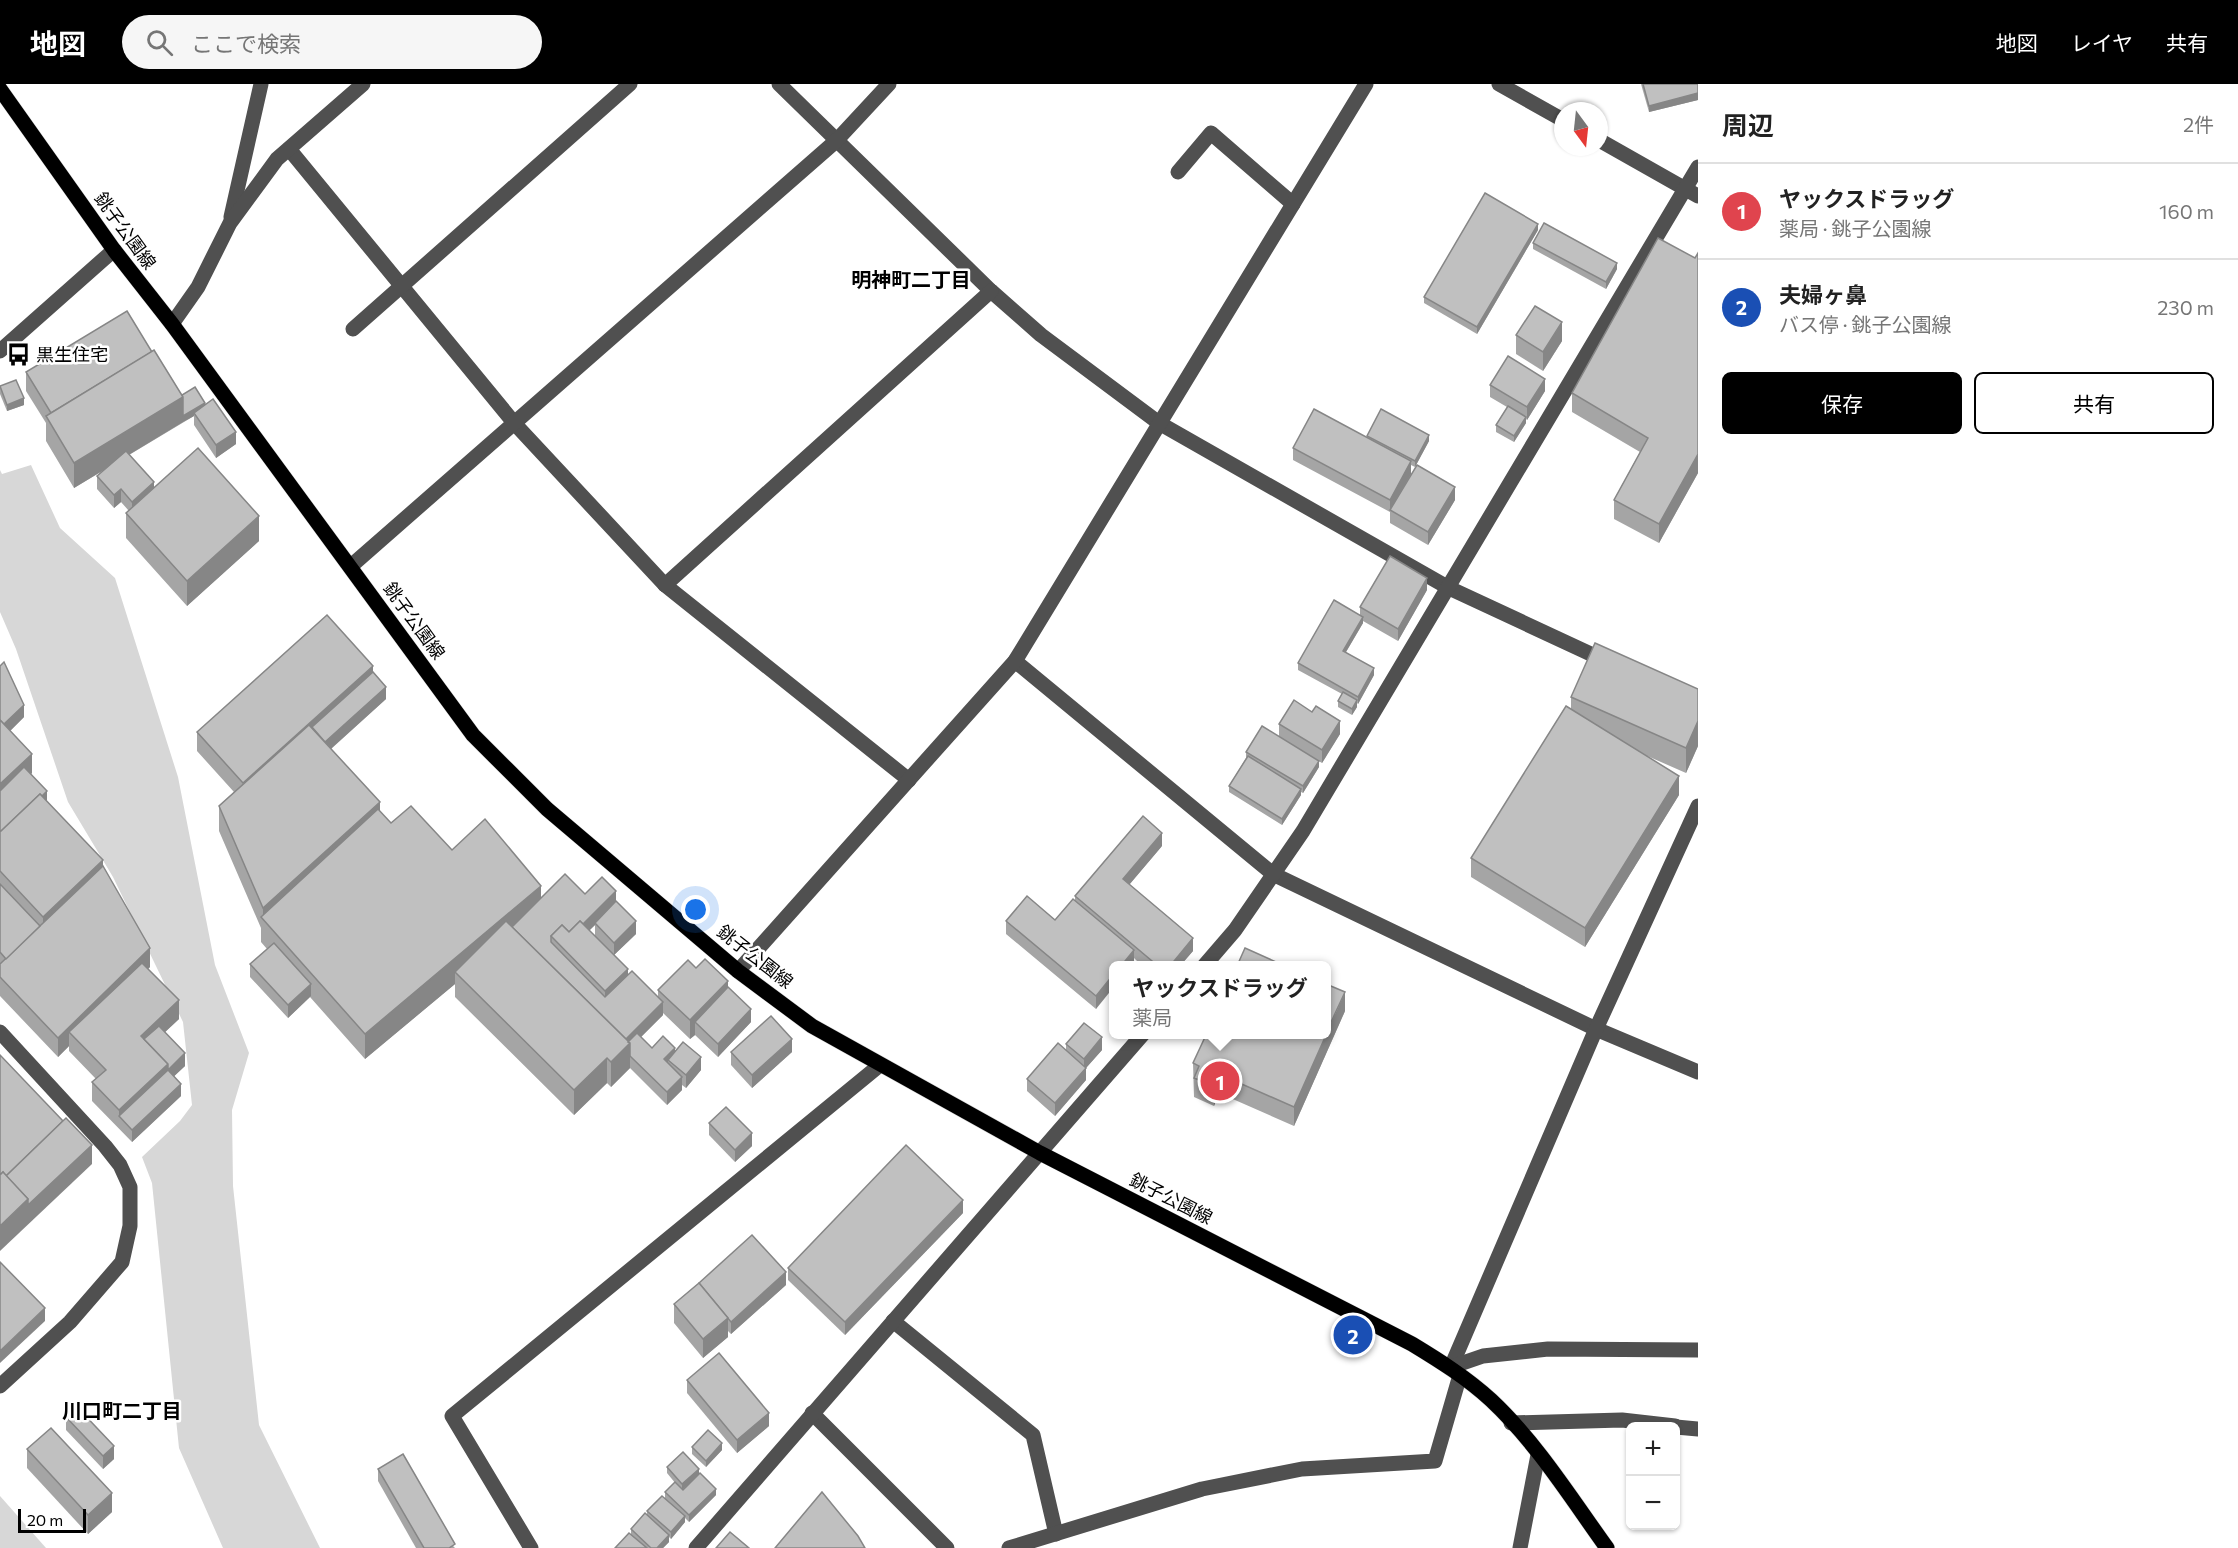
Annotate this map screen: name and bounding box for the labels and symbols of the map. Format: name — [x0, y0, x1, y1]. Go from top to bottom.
north arrow — [1554, 102, 1608, 156]
street label: 銚子公園線 — [90, 188, 161, 273]
district label: 明神町二丁目 — [851, 267, 971, 291]
bus stop icon: 黒生住宅 — [5, 342, 31, 368]
place label: 黒生住宅 — [36, 343, 108, 365]
street label: 銚子公園線 — [379, 578, 450, 663]
your location — [681, 895, 710, 924]
street label: 銚子公園線 — [713, 920, 798, 993]
pin: 1 — [1200, 1058, 1240, 1104]
street label: 銚子公園線 — [1126, 1168, 1217, 1228]
pin: 2 — [1334, 1312, 1372, 1358]
district label: 川口町二丁目 — [62, 1398, 182, 1422]
scale bar — [18, 1506, 86, 1534]

